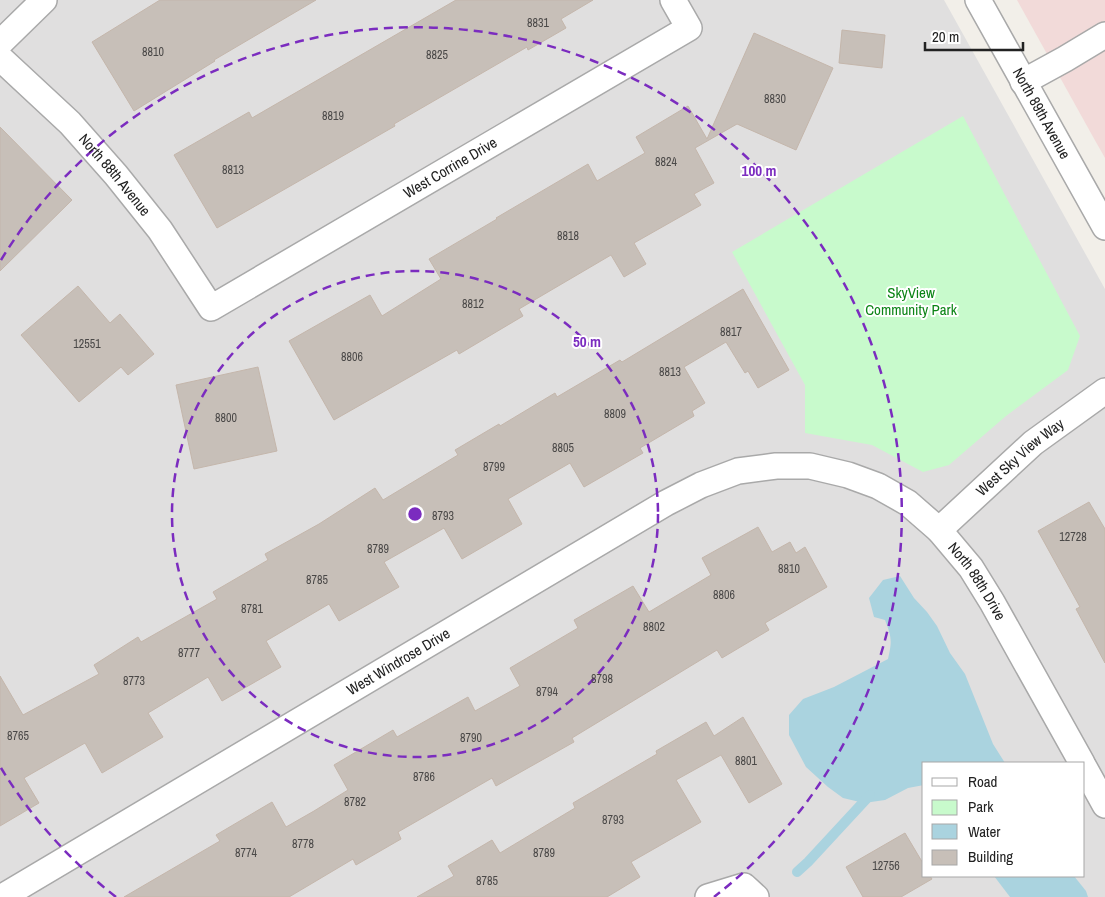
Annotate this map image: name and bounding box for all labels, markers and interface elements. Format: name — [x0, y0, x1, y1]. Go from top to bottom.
house number: 8831 — [527, 15, 549, 31]
scale bar — [925, 20, 1022, 52]
text: 20 m — [932, 26, 959, 47]
house number: 8810 — [142, 44, 164, 60]
house number: 8825 — [426, 47, 448, 63]
street label: North 89th Avenue — [1008, 64, 1076, 163]
house number: 8830 — [764, 91, 786, 107]
house number: 8819 — [322, 108, 344, 124]
street label: North 88th Avenue — [74, 129, 156, 220]
street label: West Corrine Drive — [399, 132, 501, 203]
house number: 8824 — [655, 154, 677, 170]
text: 100 m — [742, 160, 776, 181]
house number: 8813 — [222, 162, 244, 178]
house number: 8818 — [557, 228, 579, 244]
park label: SkyView Community Park — [865, 282, 958, 320]
house number: 8812 — [462, 296, 484, 312]
house number: 8817 — [720, 324, 742, 340]
text: 50 m — [573, 331, 601, 352]
house number: 12551 — [73, 336, 101, 352]
house number: 8806 — [341, 349, 363, 365]
house number: 8813 — [659, 364, 681, 380]
house number: 8809 — [604, 406, 626, 422]
house number: 8800 — [215, 410, 237, 426]
street label: West Sky View Way — [971, 413, 1069, 501]
house number: 8805 — [552, 440, 574, 456]
house number: 8799 — [483, 459, 505, 475]
centre of rings — [406, 505, 424, 523]
house number: 8793 — [432, 508, 454, 524]
house number: 12728 — [1059, 529, 1087, 545]
street label: North 88th Drive — [944, 537, 1011, 624]
house number: 8789 — [367, 541, 389, 557]
house number: 8810 — [778, 561, 800, 577]
house number: 8785 — [306, 572, 328, 588]
house number: 8806 — [713, 587, 735, 603]
house number: 8781 — [241, 601, 263, 617]
house number: 8802 — [643, 619, 665, 635]
street label: West Windrose Drive — [343, 622, 454, 700]
house number: 8777 — [178, 645, 200, 661]
house number: 8798 — [591, 671, 613, 687]
house number: 8773 — [123, 673, 145, 689]
house number: 8794 — [536, 684, 558, 700]
house number: 8765 — [7, 728, 29, 744]
house number: 8790 — [460, 730, 482, 746]
house number: 8801 — [735, 753, 757, 769]
legend — [922, 762, 1085, 877]
house number: 8786 — [413, 769, 435, 785]
text: Road — [968, 771, 997, 792]
house number: 8782 — [344, 794, 366, 810]
text: Park — [968, 796, 994, 817]
house number: 8793 — [602, 812, 624, 828]
text: Water — [968, 821, 1000, 842]
house number: 8778 — [292, 836, 314, 852]
house number: 8774 — [235, 845, 257, 861]
house number: 8789 — [533, 845, 555, 861]
text: Building — [968, 846, 1013, 867]
house number: 12756 — [872, 858, 900, 874]
house number: 8785 — [476, 873, 498, 889]

